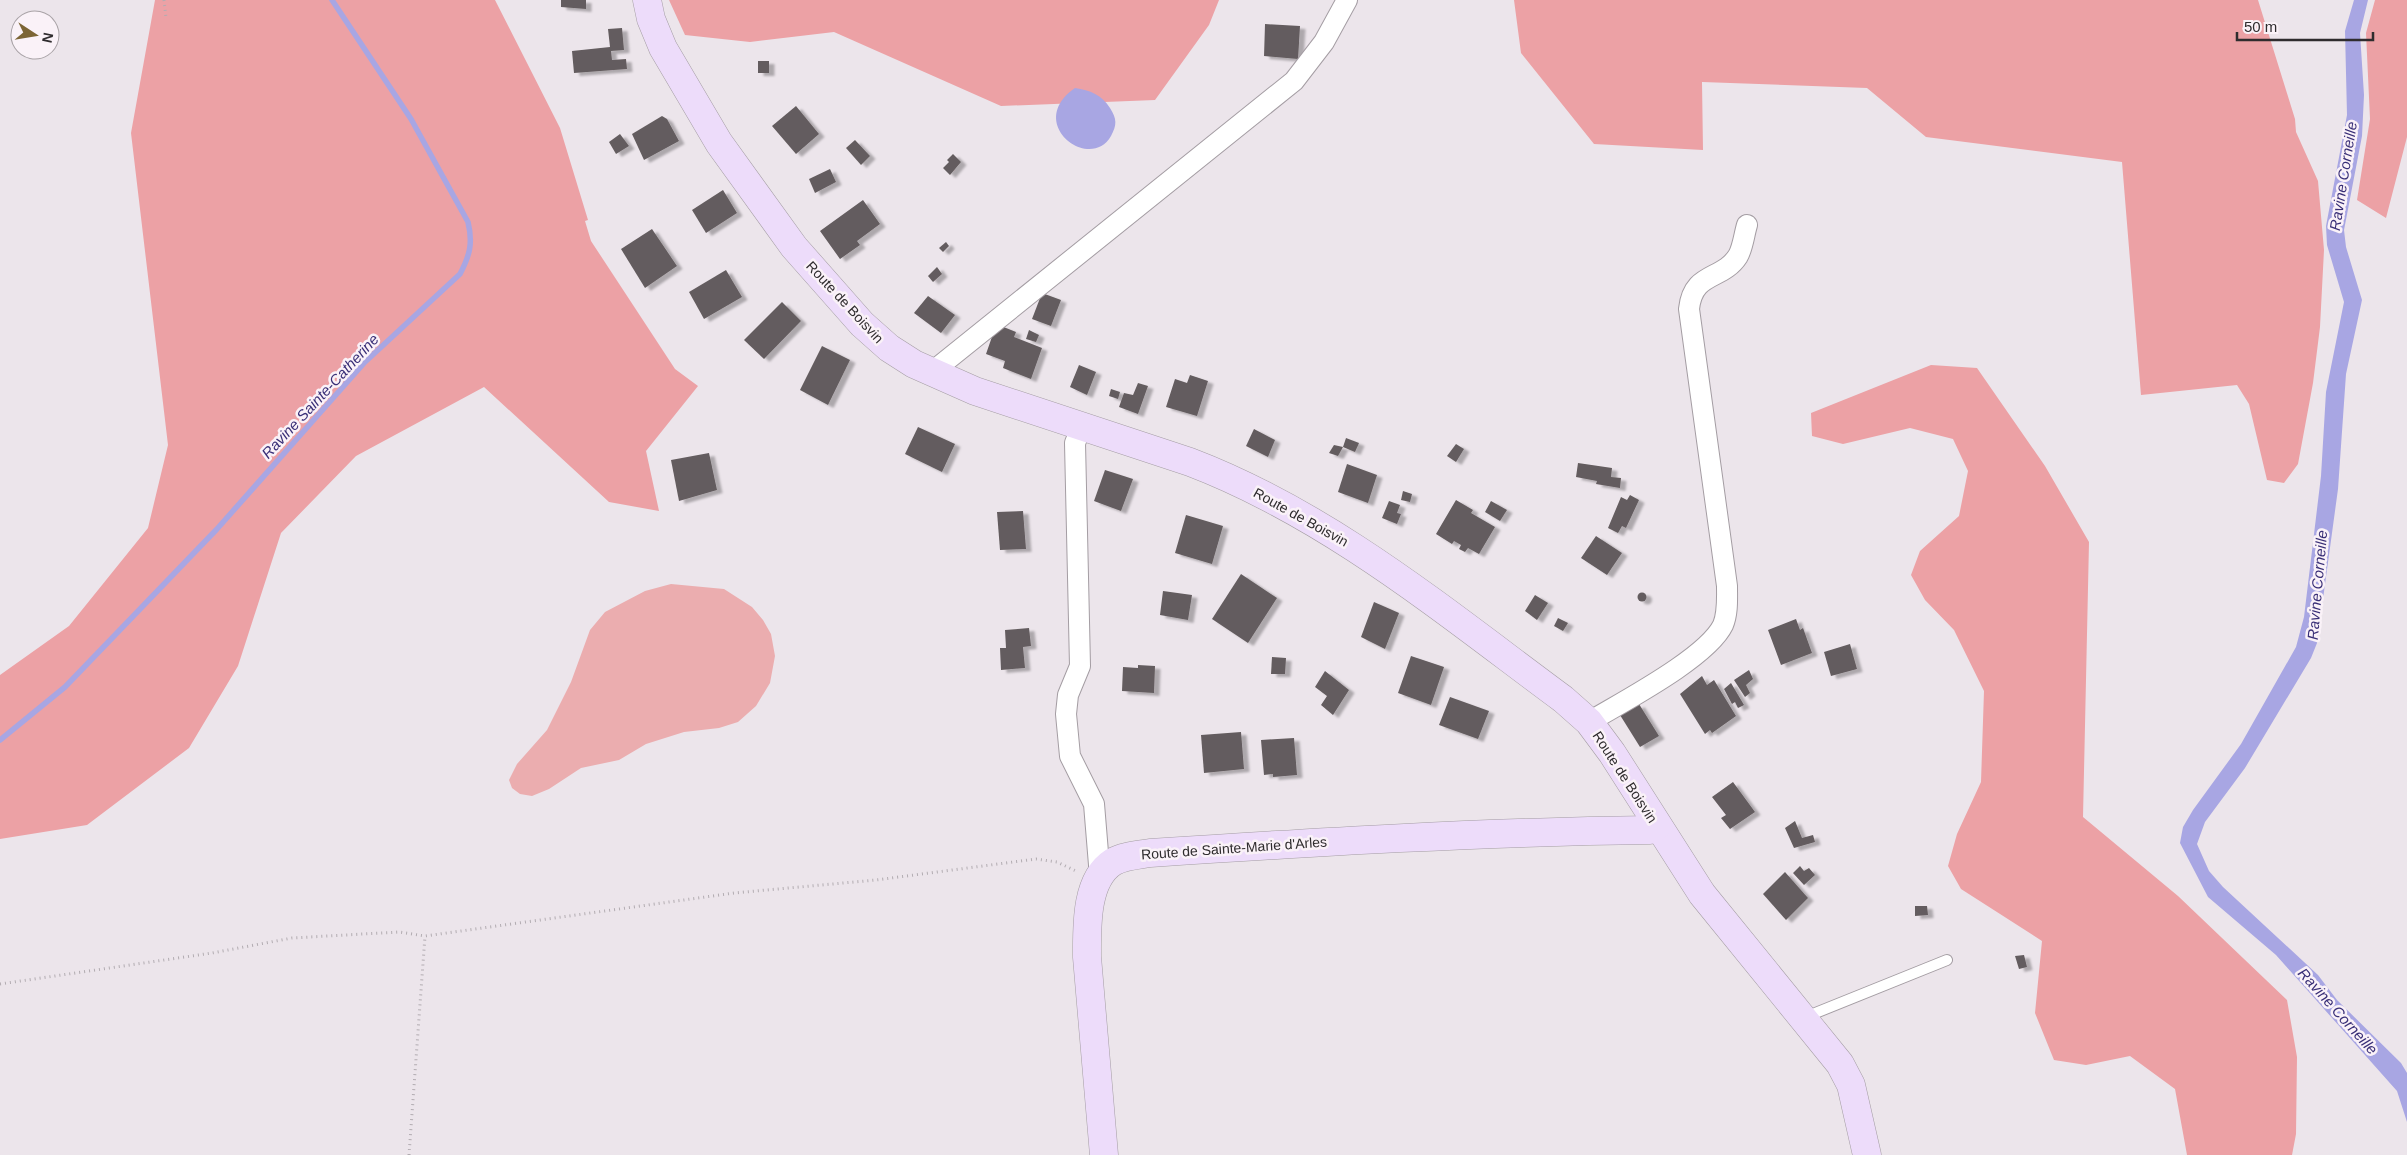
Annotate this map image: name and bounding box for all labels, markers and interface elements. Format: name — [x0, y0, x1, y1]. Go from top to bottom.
north arrow — [10, 10, 60, 60]
scale bar — [2237, 10, 2373, 42]
text: 50 m — [2244, 18, 2277, 35]
text: N — [39, 31, 57, 44]
water label: Ravine Corneille — [2326, 120, 2360, 232]
street label: Route de Boisvin — [803, 258, 887, 346]
water label: Ravine Sainte-Catherine — [258, 330, 382, 462]
street label: Route de Boisvin — [1251, 484, 1351, 550]
water label: Ravine Corneille — [2304, 529, 2330, 641]
street label: Route de Boisvin — [1589, 728, 1661, 826]
street label: Route de Sainte-Marie d'Arles — [1141, 834, 1327, 862]
water label: Ravine Corneille — [2295, 964, 2381, 1058]

